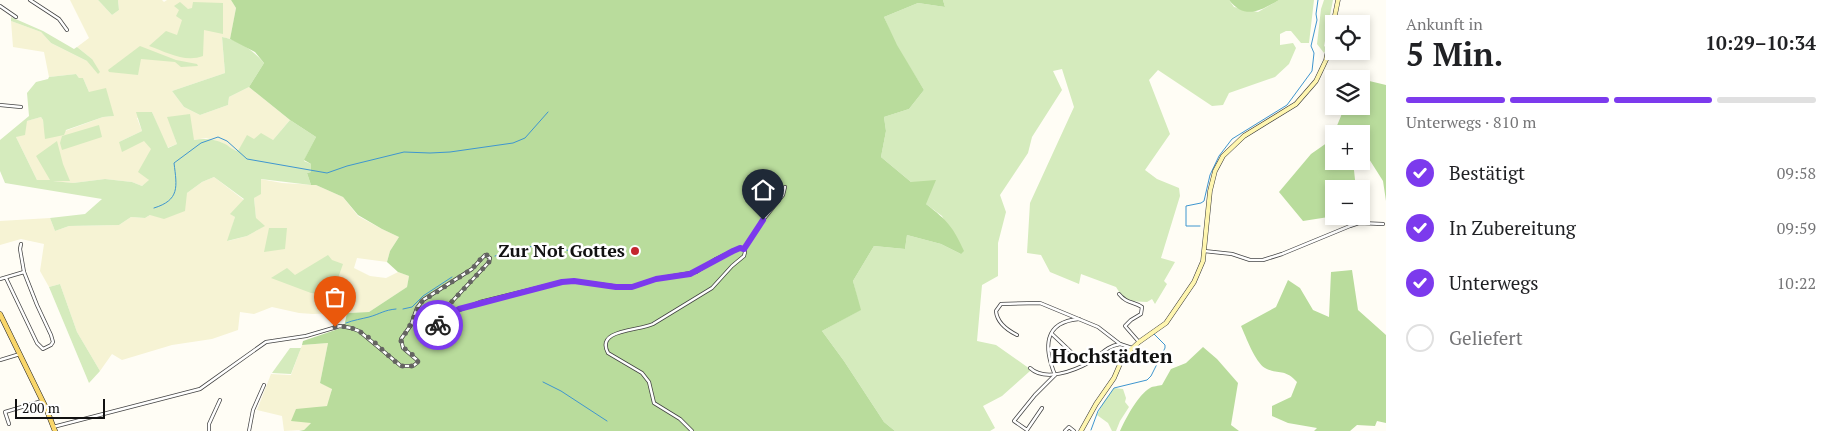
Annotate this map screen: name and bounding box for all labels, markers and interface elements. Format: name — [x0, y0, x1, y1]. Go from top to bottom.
text: Ankunft in — [1406, 13, 1483, 35]
map controls — [1325, 15, 1370, 225]
button: locate — [1325, 15, 1370, 60]
text: 10:29–10:34 — [1705, 30, 1816, 55]
text: 5 Min. — [1406, 33, 1503, 75]
button: layers — [1325, 70, 1370, 115]
text: Unterwegs · 810 m — [1406, 111, 1536, 133]
button: + — [1325, 125, 1370, 170]
icon: check — [1406, 159, 1434, 187]
text: Bestätigt — [1449, 160, 1525, 185]
text: 09:58 — [1777, 162, 1816, 184]
pin — [742, 169, 784, 220]
icon: home — [749, 176, 777, 204]
button: − — [1325, 180, 1370, 225]
icon: check — [1406, 214, 1434, 242]
text: In Zubereitung — [1449, 215, 1576, 240]
text: 09:59 — [1777, 217, 1816, 239]
place label: Zur Not Gottes — [498, 238, 625, 262]
marker: Zur Not Gottes — [629, 245, 641, 257]
icon: check — [1406, 269, 1434, 297]
text: Unterwegs — [1449, 270, 1539, 295]
text: 10:22 — [1777, 272, 1816, 294]
pin — [314, 276, 356, 327]
icon: bag — [321, 283, 349, 311]
courier — [413, 300, 463, 350]
icon: bike — [424, 311, 452, 339]
text: Geliefert — [1449, 325, 1523, 350]
district label: Hochstädten — [1051, 342, 1173, 369]
scale bar — [15, 396, 105, 419]
text: 200 m — [22, 398, 60, 417]

